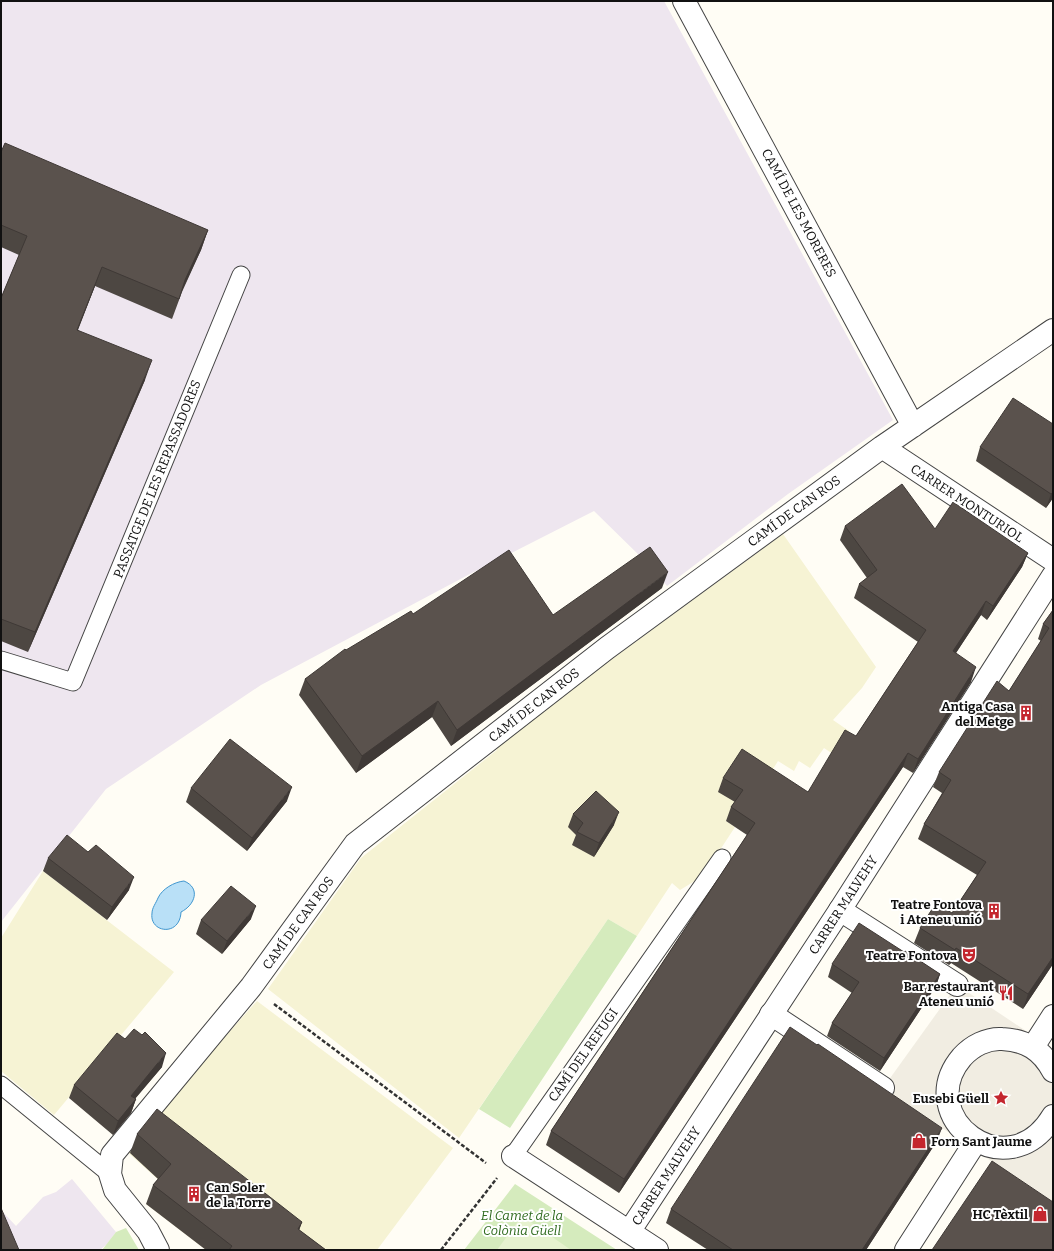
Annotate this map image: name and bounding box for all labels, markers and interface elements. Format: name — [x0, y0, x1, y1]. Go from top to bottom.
street label: CAMÍ DE LES MORERES — [759, 146, 839, 280]
street label: PASSATGE DE LES REPASSADORES — [110, 378, 204, 580]
street label: CARRER MONTURIOL — [908, 461, 1026, 545]
street label: CAMÍ DE CAN ROS — [745, 472, 843, 550]
street label: CAMÍ DE CAN ROS — [486, 665, 582, 745]
place label: Antiga Casa del Metge — [941, 699, 1015, 729]
building icon: Antiga Casa del Metge — [1017, 704, 1035, 722]
street label: CARRER MALVEHY — [806, 852, 881, 957]
street label: CAMÍ DE CAN ROS — [259, 874, 337, 972]
place label: Teatre Fontova i Ateneu unió — [891, 897, 983, 927]
building icon: Teatre Fontova i Ateneu unió — [985, 902, 1003, 920]
theatre icon: Teatre Fontova — [960, 946, 978, 964]
place label: Teatre Fontova — [866, 948, 958, 963]
place label: Bar restaurant Ateneu unió — [904, 979, 994, 1009]
restaurant icon: Bar restaurant Ateneu unió — [997, 984, 1015, 1002]
street label: CAMÍ DEL REFUGI — [545, 1005, 621, 1105]
place icon: Eusebi Güell — [992, 1089, 1010, 1107]
place label: Eusebi Güell — [913, 1091, 989, 1106]
street label: CARRER MALVEHY — [629, 1123, 704, 1228]
shop icon: Forn Sant Jaume — [910, 1132, 928, 1150]
place label: Forn Sant Jaume — [931, 1134, 1032, 1149]
place label: Can Soler de la Torre — [206, 1180, 271, 1210]
building icon: Can Soler de la Torre — [185, 1185, 203, 1203]
shop icon: HC Tèxtil — [1031, 1205, 1049, 1223]
place label: HC Tèxtil — [972, 1207, 1028, 1222]
park label: El Camet de la Colònia Güell — [481, 1208, 563, 1238]

